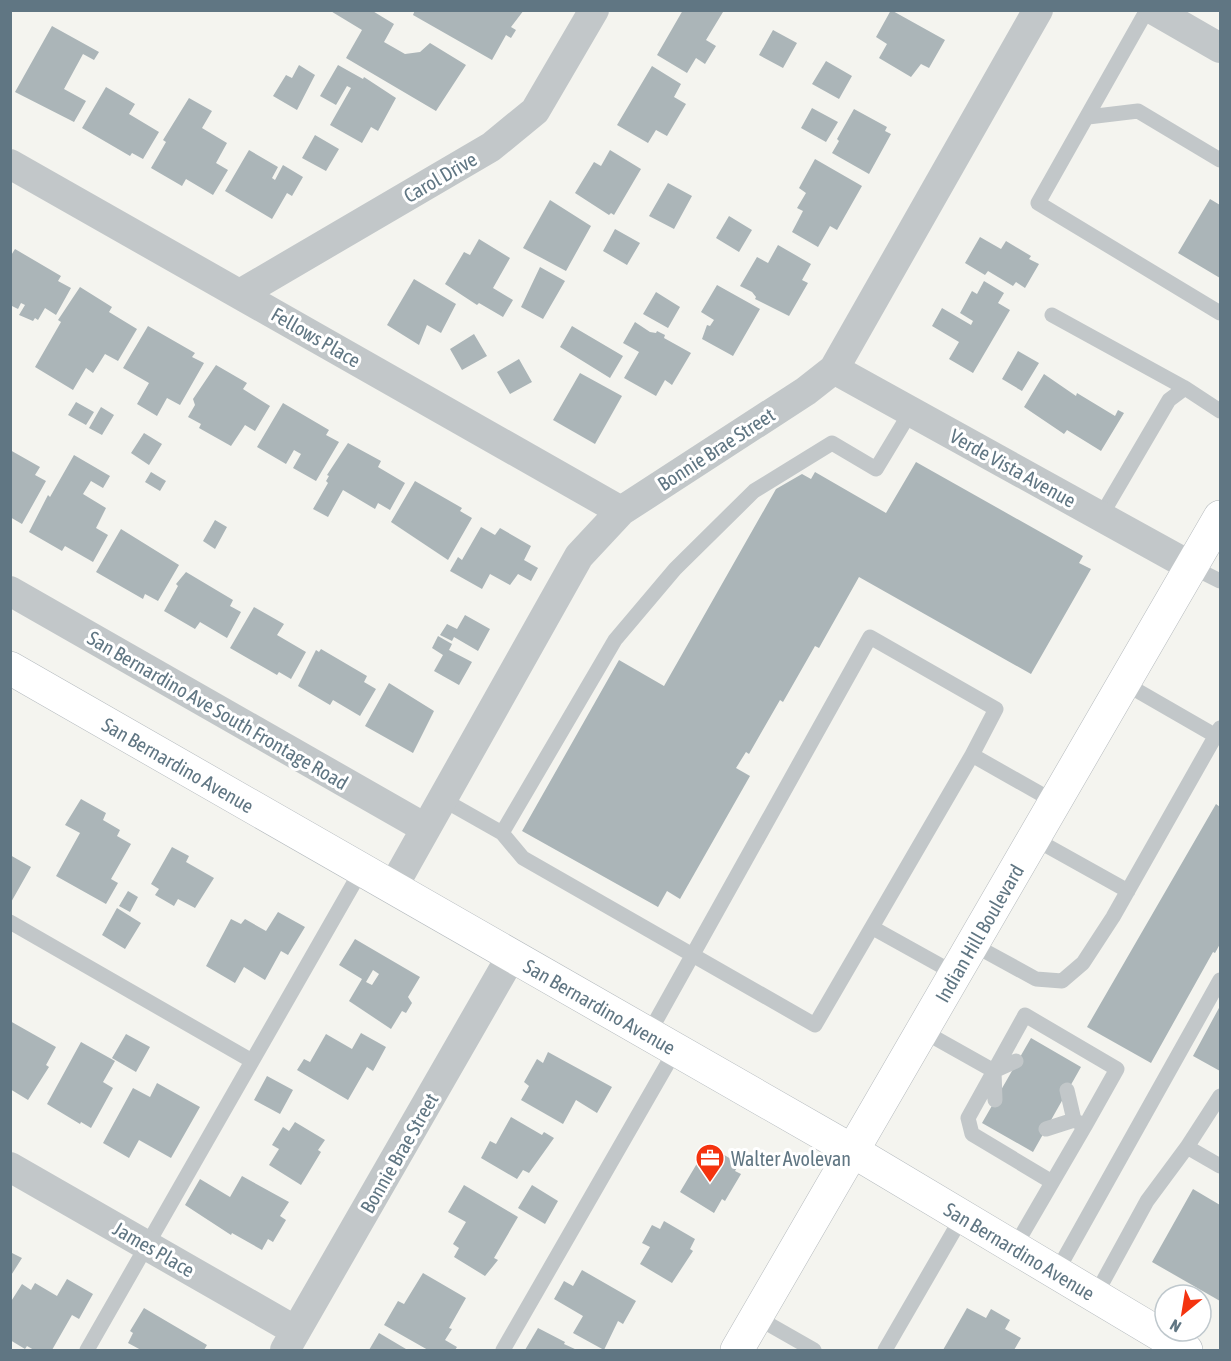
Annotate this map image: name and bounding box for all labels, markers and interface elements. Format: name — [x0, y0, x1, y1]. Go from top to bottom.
street label: Carol Drive — [399, 147, 481, 207]
street label: Fellows Place — [267, 302, 365, 372]
street label: Bonnie Brae Street — [653, 403, 779, 495]
street label: Verde Vista Avenue — [946, 424, 1080, 512]
street label: San Bernardino Ave South Frontage Road — [84, 626, 352, 794]
street label: San Bernardino Avenue — [98, 712, 258, 817]
street label: Indian Hill Boulevard — [930, 860, 1028, 1006]
street label: San Bernardino Avenue — [520, 954, 680, 1059]
street label: Bonnie Brae Street — [355, 1089, 443, 1217]
office icon: Walter Avolevan — [694, 1142, 726, 1184]
place label: Walter Avolevan — [731, 1147, 851, 1170]
street label: San Bernardino Avenue — [941, 1197, 1099, 1305]
street label: James Place — [109, 1217, 199, 1281]
north arrow — [1153, 1283, 1213, 1343]
text: N — [1167, 1316, 1184, 1336]

